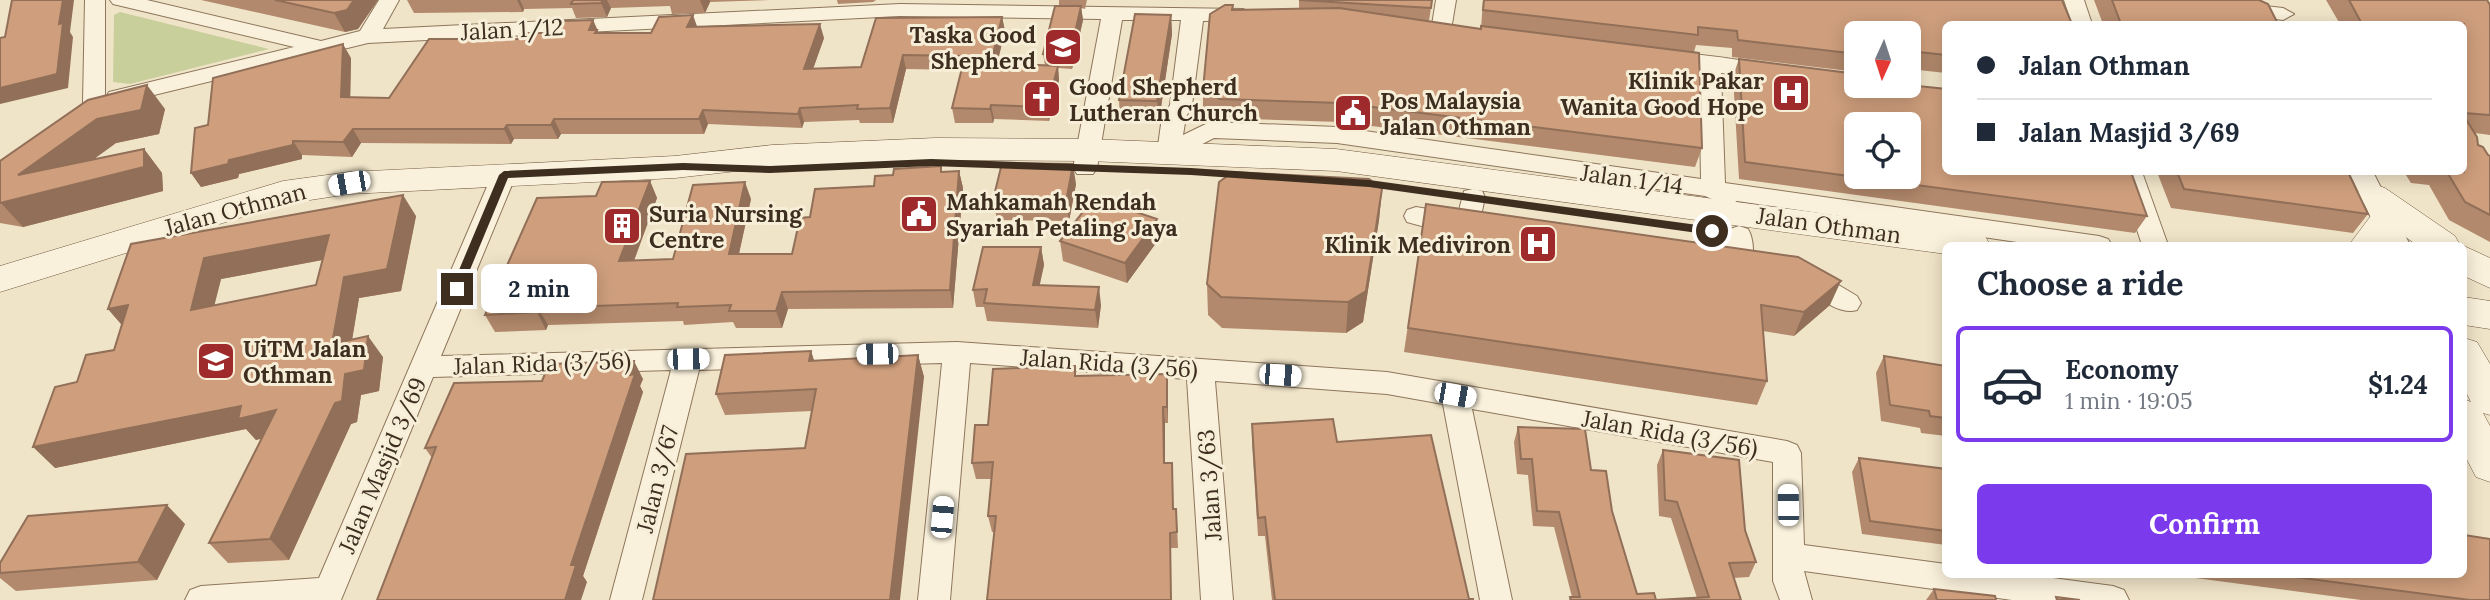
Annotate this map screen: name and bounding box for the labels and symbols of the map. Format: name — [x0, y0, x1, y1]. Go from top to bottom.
street label: Jalan 1/12 — [459, 12, 564, 47]
place label: Taska Good Shepherd — [910, 20, 1036, 75]
north arrow — [1844, 21, 1922, 98]
school or university icon: Taska Good Shepherd — [1042, 26, 1084, 68]
place label: Klinik Pakar Wanita Good Hope — [1560, 66, 1764, 121]
place label: Good Shepherd Lutheran Church — [1069, 72, 1258, 127]
hospital icon: Klinik Pakar Wanita Good Hope — [1770, 72, 1812, 114]
church icon: Good Shepherd Lutheran Church — [1021, 78, 1063, 120]
place label: Pos Malaysia Jalan Othman — [1380, 86, 1531, 141]
public building icon: Pos Malaysia Jalan Othman — [1332, 92, 1374, 134]
street label: Jalan 1/14 — [1578, 157, 1685, 202]
car — [327, 169, 372, 197]
street label: Jalan Othman — [160, 176, 309, 242]
place label: Mahkamah Rendah Syariah Petaling Jaya — [946, 187, 1178, 242]
public building icon: Mahkamah Rendah Syariah Petaling Jaya — [898, 193, 940, 235]
place label: Suria Nursing Centre — [649, 199, 803, 254]
street label: Jalan Othman — [1754, 200, 1903, 249]
building icon: Suria Nursing Centre — [601, 205, 643, 247]
route start — [1696, 215, 1728, 247]
hospital icon: Klinik Mediviron — [1517, 223, 1559, 265]
place label: Klinik Mediviron — [1324, 230, 1511, 259]
callout: 2 min — [482, 264, 597, 314]
route end — [441, 273, 473, 305]
place label: UiTM Jalan Othman — [243, 334, 367, 389]
school or university icon: UiTM Jalan Othman — [195, 340, 237, 382]
street label: Jalan Rida (3/56) — [1018, 342, 1199, 385]
car — [856, 343, 899, 365]
street label: Jalan Rida (3/56) — [452, 345, 631, 382]
car — [667, 348, 710, 370]
car — [1259, 363, 1302, 387]
street label: Jalan Masjid 3/69 — [332, 373, 433, 559]
car — [1433, 381, 1478, 409]
street label: Jalan Rida (3/56) — [1579, 403, 1760, 464]
street label: Jalan 3/67 — [629, 422, 685, 537]
street label: Jalan 3/63 — [1191, 428, 1228, 543]
car — [1778, 484, 1799, 526]
car — [930, 495, 955, 539]

